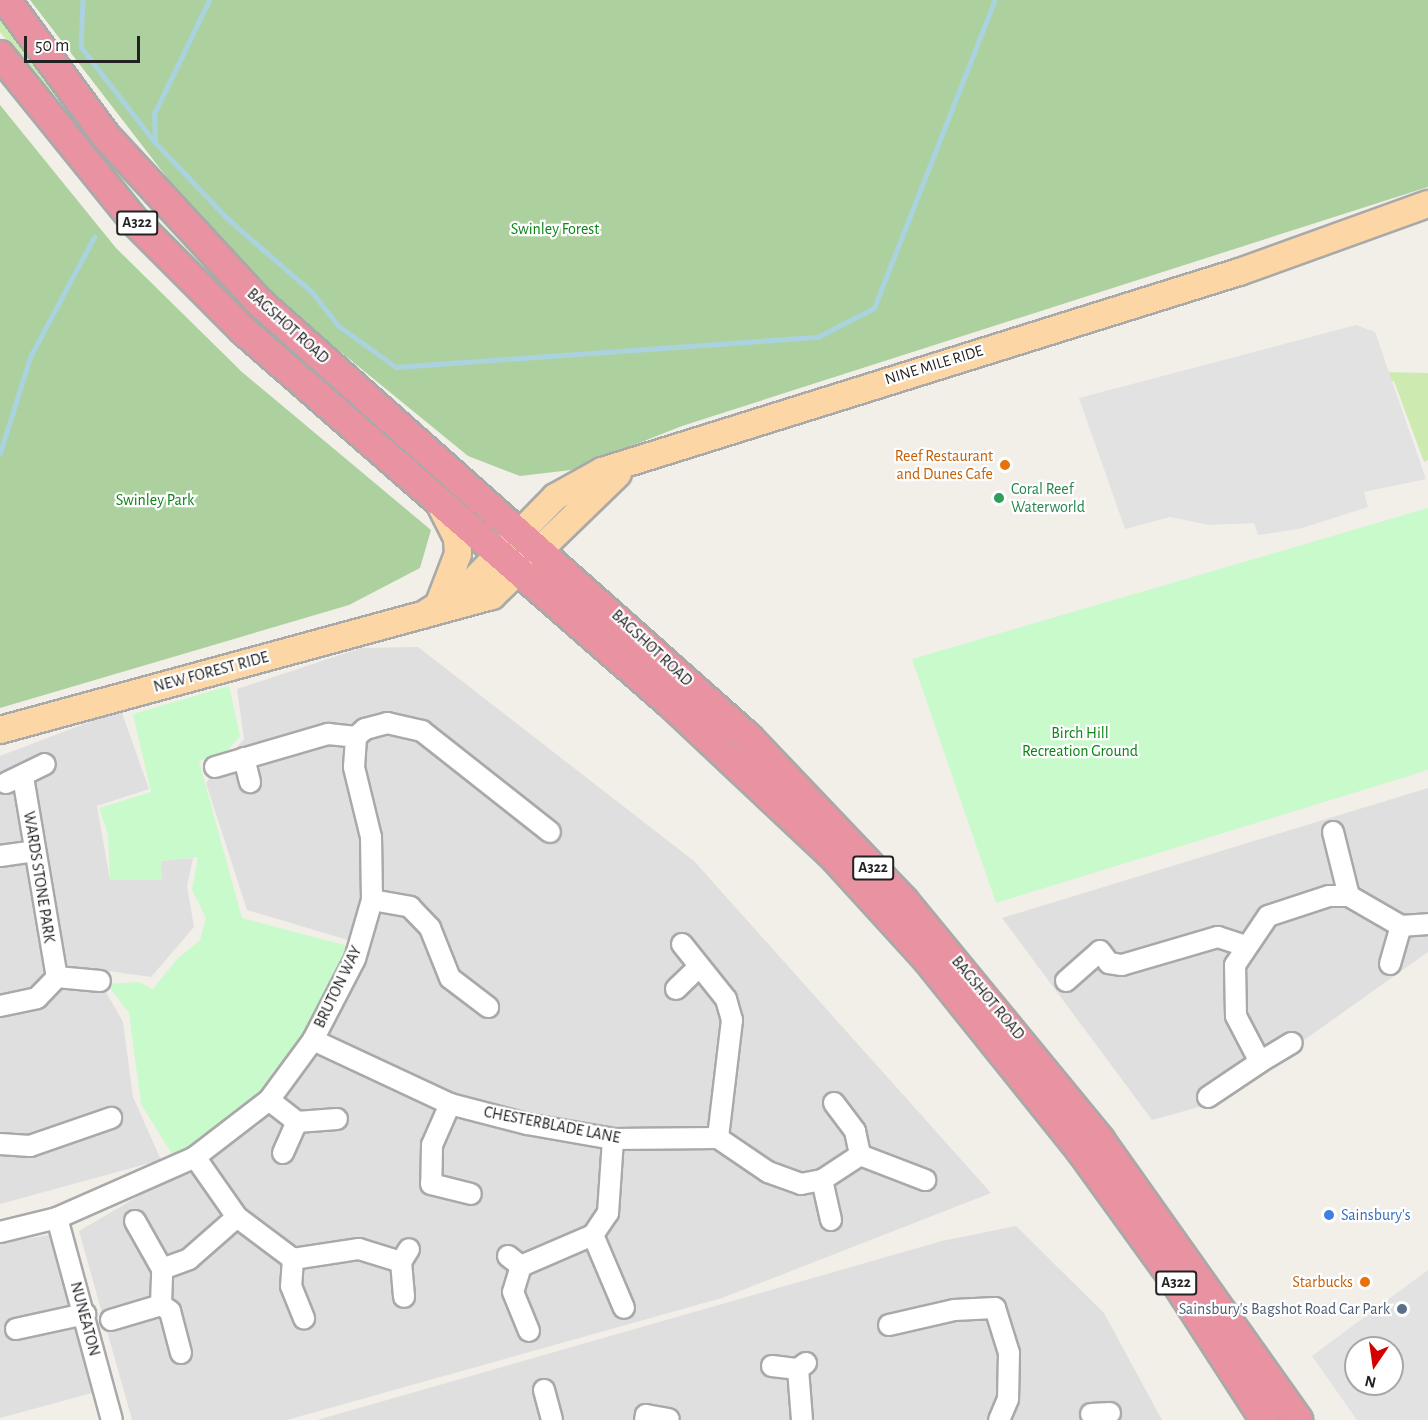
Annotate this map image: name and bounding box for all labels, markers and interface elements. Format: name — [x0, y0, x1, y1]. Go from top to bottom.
scale bar — [27, 24, 142, 62]
text: 50 m — [35, 37, 69, 55]
road number: A322 — [116, 211, 158, 235]
park label: Swinley Forest — [511, 219, 599, 239]
street label: BAGSHOT ROAD — [243, 284, 333, 368]
street label: NINE MILE RIDE — [883, 341, 985, 389]
place label: Reef Restaurant and Dunes Cafe — [895, 446, 993, 484]
marker: Reef Restaurant and Dunes Cafe — [998, 458, 1012, 472]
place label: Coral Reef Waterworld — [1011, 479, 1085, 517]
park label: Swinley Park — [116, 490, 194, 510]
marker: Coral Reef Waterworld — [992, 491, 1006, 505]
street label: BAGSHOT ROAD — [608, 606, 696, 690]
street label: NEW FOREST RIDE — [151, 647, 271, 697]
park label: Birch Hill Recreation Ground — [1022, 723, 1138, 761]
street label: WARDS STONE PARK — [19, 810, 59, 944]
road number: A322 — [852, 856, 894, 880]
street label: BRUTON WAY — [310, 943, 366, 1031]
street label: BAGSHOT ROAD — [947, 952, 1029, 1044]
street label: CHESTERBLADE LANE — [482, 1102, 622, 1148]
place label: Sainsbury's — [1341, 1205, 1411, 1225]
marker: Sainsbury's — [1322, 1208, 1336, 1222]
road number: A322 — [1155, 1271, 1197, 1295]
place label: Starbucks — [1292, 1272, 1353, 1292]
marker: Starbucks — [1358, 1275, 1372, 1289]
street label: NUNEATON — [66, 1280, 104, 1358]
place label: Sainsbury's Bagshot Road Car Park — [1179, 1299, 1390, 1319]
marker: Sainsbury's Bagshot Road Car Park — [1395, 1302, 1409, 1316]
north arrow — [1344, 1336, 1404, 1396]
text: N — [1363, 1373, 1378, 1391]

